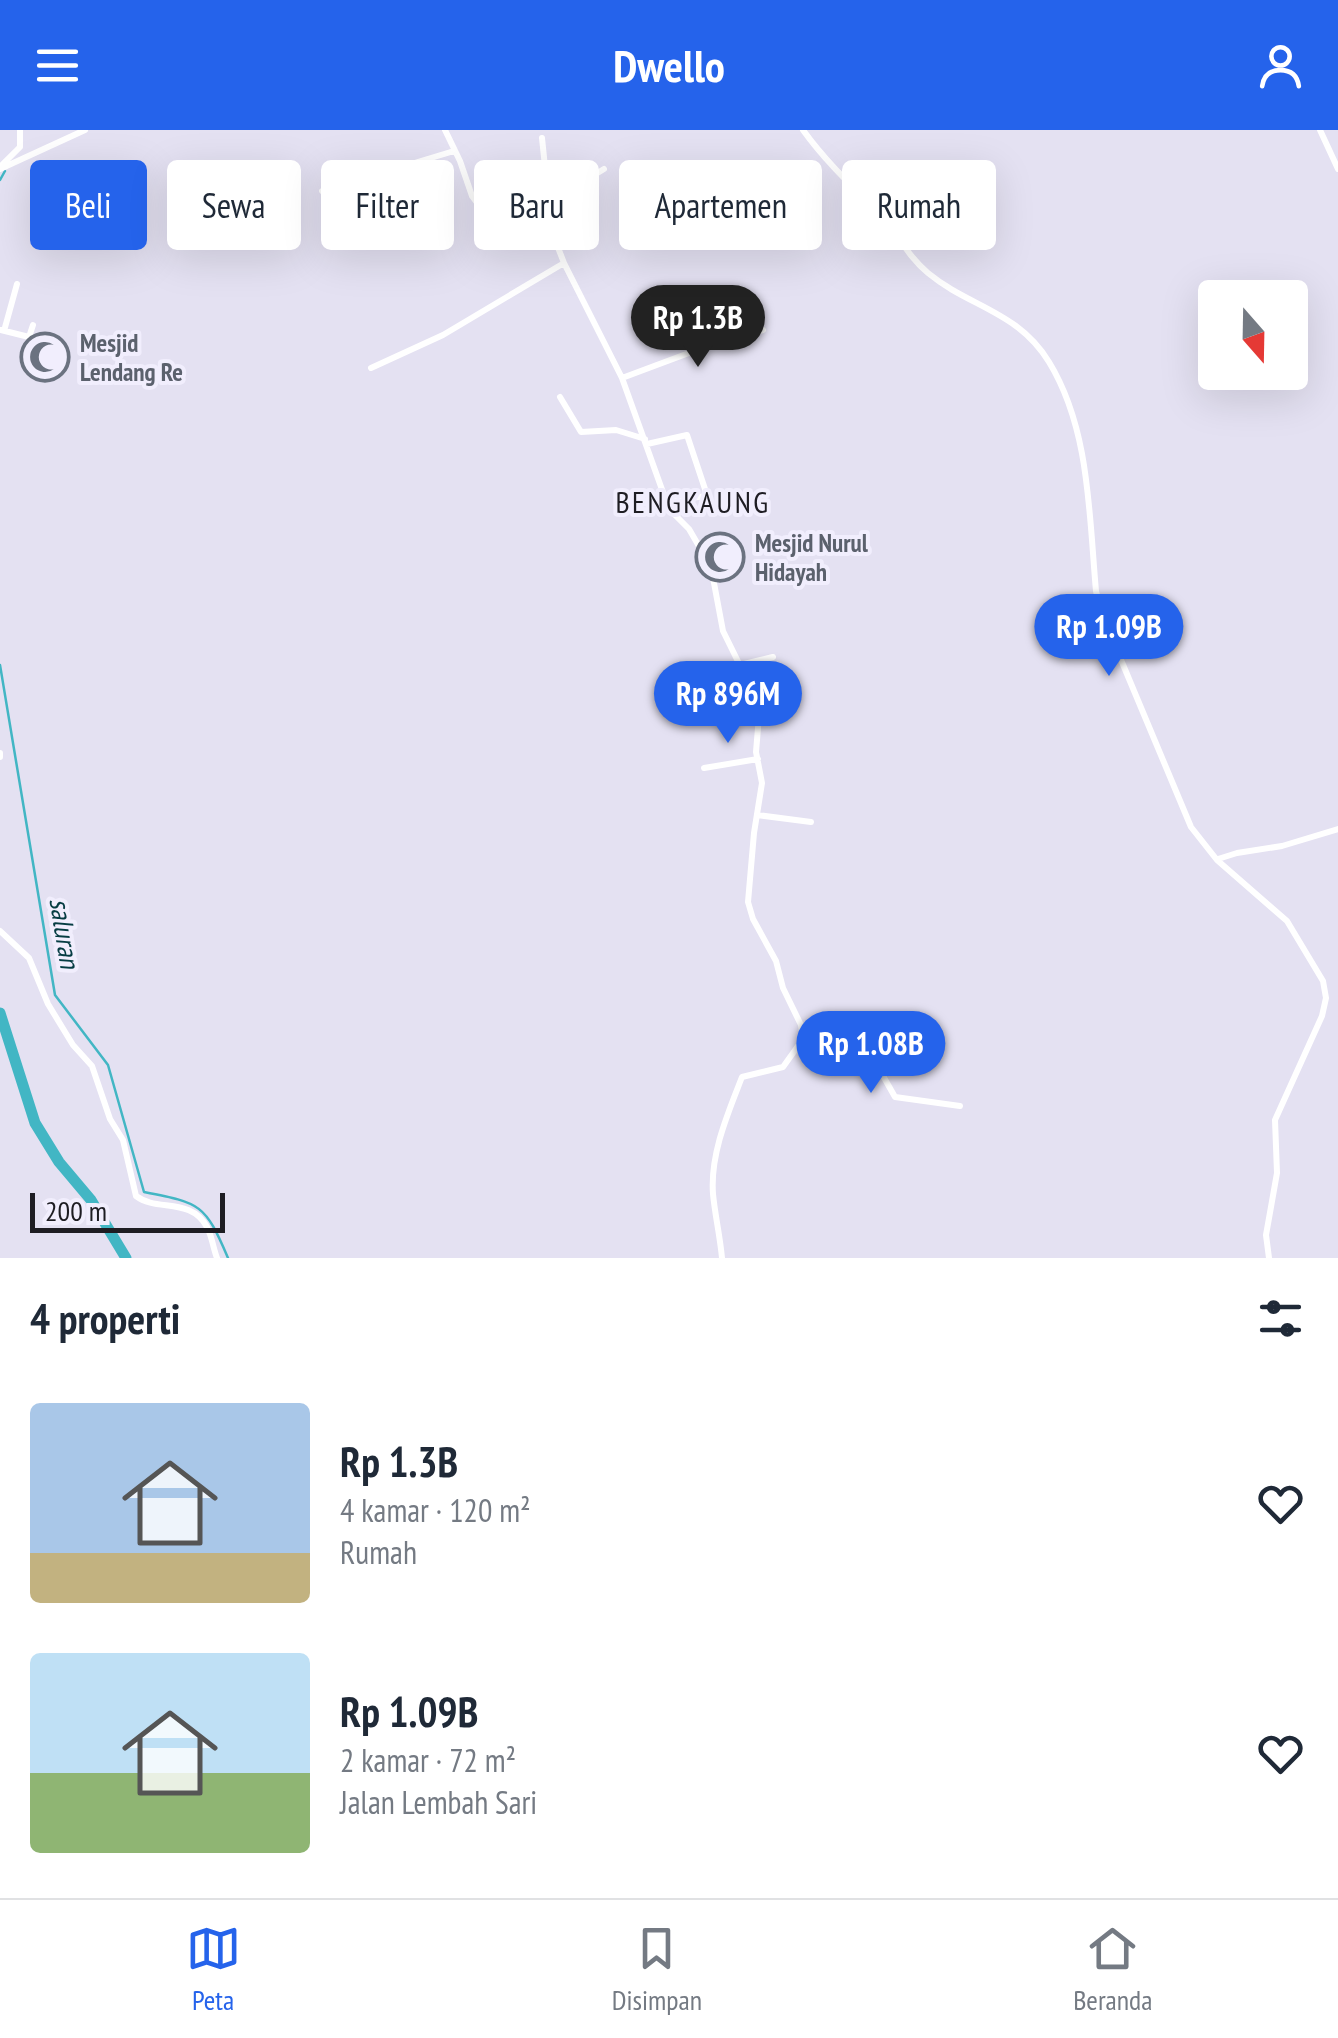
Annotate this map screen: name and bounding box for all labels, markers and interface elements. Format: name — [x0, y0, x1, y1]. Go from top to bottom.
text: Dwello — [613, 36, 725, 94]
icon: menu — [30, 38, 85, 93]
icon: person — [1253, 38, 1308, 93]
chip: Beli — [30, 160, 147, 250]
chip: Sewa — [167, 160, 301, 250]
chip: Filter — [321, 160, 454, 250]
chip: Baru — [474, 160, 599, 250]
chip: Apartemen — [619, 160, 822, 250]
chip: Rumah — [842, 160, 996, 250]
north arrow — [1198, 280, 1308, 390]
map controls — [1198, 280, 1308, 390]
pin: Rp 1.3B — [606, 285, 790, 370]
text: Rp 1.3B — [653, 296, 743, 338]
place label: Mesjid Lendang Re — [80, 327, 183, 388]
mosque icon: Mesjid Lendang Re — [19, 331, 71, 383]
district label: BENGKAUNG — [615, 482, 771, 521]
place label: Mesjid Nurul Hidayah — [755, 527, 869, 588]
mosque icon: Mesjid Nurul Hidayah — [694, 531, 746, 583]
pin: Rp 1.09B — [1006, 594, 1212, 679]
text: Rp 1.09B — [1056, 605, 1162, 647]
pin: Rp 896M — [636, 661, 820, 746]
text: Rp 896M — [676, 672, 780, 714]
water label: saluran — [42, 895, 90, 972]
pin: Rp 1.08B — [768, 1011, 974, 1096]
text: Rp 1.08B — [818, 1022, 924, 1064]
scale bar — [30, 1188, 225, 1232]
text: 200 m — [45, 1192, 107, 1229]
text: 4 properti — [30, 1291, 180, 1346]
icon: filters — [1253, 1291, 1308, 1346]
text: Rp 1.3B — [340, 1434, 458, 1489]
icon: home — [110, 1443, 230, 1563]
icon: heart — [1253, 1476, 1308, 1531]
text: 4 kamar · 120 m² — [340, 1489, 531, 1531]
text: Rumah — [340, 1531, 417, 1573]
text: Rp 1.09B — [340, 1684, 478, 1739]
icon: home — [110, 1693, 230, 1813]
icon: heart — [1253, 1726, 1308, 1781]
text: 2 kamar · 72 m² — [340, 1739, 516, 1781]
text: Jalan Lembah Sari — [340, 1781, 537, 1823]
tab: Peta — [186, 1921, 241, 2018]
tab: Disimpan — [612, 1921, 702, 2018]
tab: Beranda — [1073, 1921, 1152, 2018]

